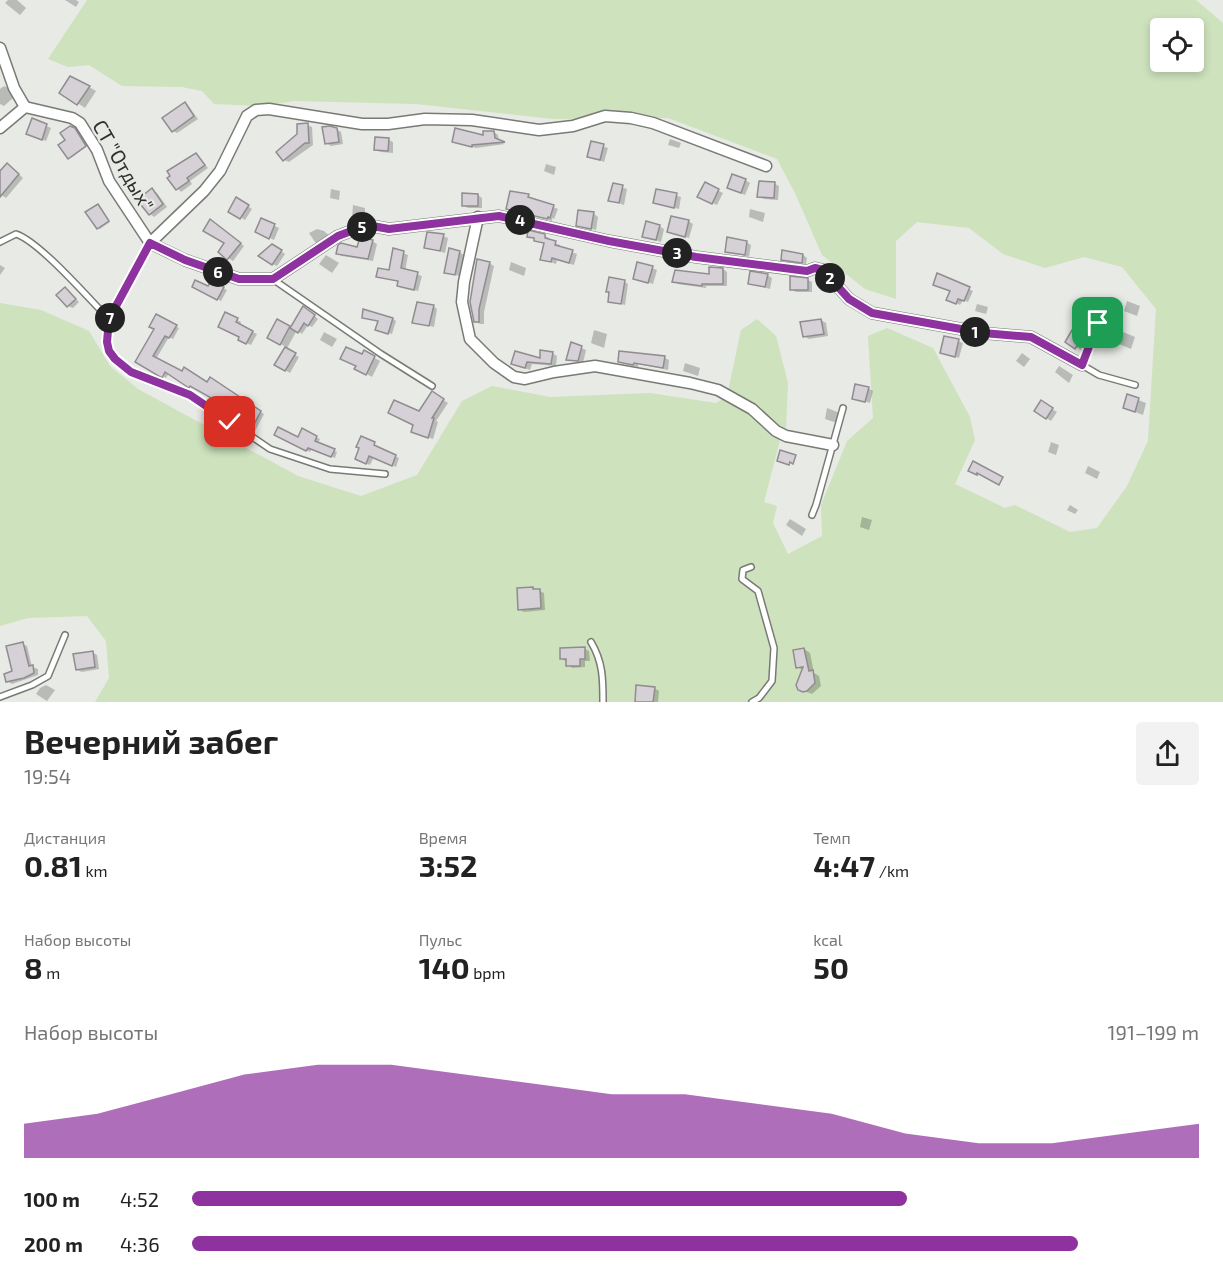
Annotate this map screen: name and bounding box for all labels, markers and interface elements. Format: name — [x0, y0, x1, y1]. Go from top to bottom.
map controls — [1150, 18, 1204, 72]
button: locate — [1150, 18, 1204, 72]
street label: СТ "Отдых" — [88, 115, 160, 215]
pin: 4 — [505, 205, 535, 235]
text: 4 — [515, 210, 525, 229]
pin: 5 — [347, 212, 377, 242]
text: 5 — [358, 217, 366, 236]
pin: 3 — [662, 238, 692, 268]
text: 3 — [672, 243, 682, 262]
pin: 6 — [203, 257, 233, 287]
text: 6 — [213, 262, 223, 281]
pin: 2 — [815, 263, 845, 293]
text: 2 — [825, 268, 835, 287]
pin — [1072, 297, 1123, 348]
pin: 7 — [95, 303, 125, 333]
icon: arrive — [1081, 306, 1114, 339]
text: 7 — [106, 308, 114, 327]
pin: 1 — [960, 317, 990, 347]
text: 1 — [972, 322, 978, 341]
pin — [204, 396, 255, 447]
icon: check — [213, 405, 246, 438]
text: Вечерний забег — [24, 721, 278, 761]
button: share — [1136, 722, 1199, 785]
text: 19:54 — [24, 764, 71, 788]
text: Дистанция — [24, 828, 106, 847]
text: Время — [419, 828, 467, 847]
text: Темп — [813, 828, 851, 847]
text: 0.81 — [24, 847, 82, 883]
text: 3:52 — [419, 847, 477, 883]
text: 4:47 — [813, 847, 875, 883]
text: km — [82, 861, 108, 880]
text: /km — [875, 861, 909, 880]
text: Набор высоты — [24, 930, 131, 949]
text: Пульс — [419, 930, 462, 949]
text: kcal — [813, 930, 843, 949]
text: 8 — [24, 949, 43, 985]
text: 140 — [419, 949, 470, 985]
text: 50 — [813, 949, 849, 985]
text: m — [43, 963, 60, 982]
text: bpm — [470, 963, 506, 982]
text: Набор высоты — [24, 1020, 158, 1044]
text: 191–199 m — [1108, 1020, 1199, 1044]
text: 100 m — [24, 1187, 80, 1211]
text: 4:52 — [120, 1187, 159, 1211]
text: 200 m — [24, 1232, 83, 1256]
text: 4:36 — [120, 1232, 160, 1256]

